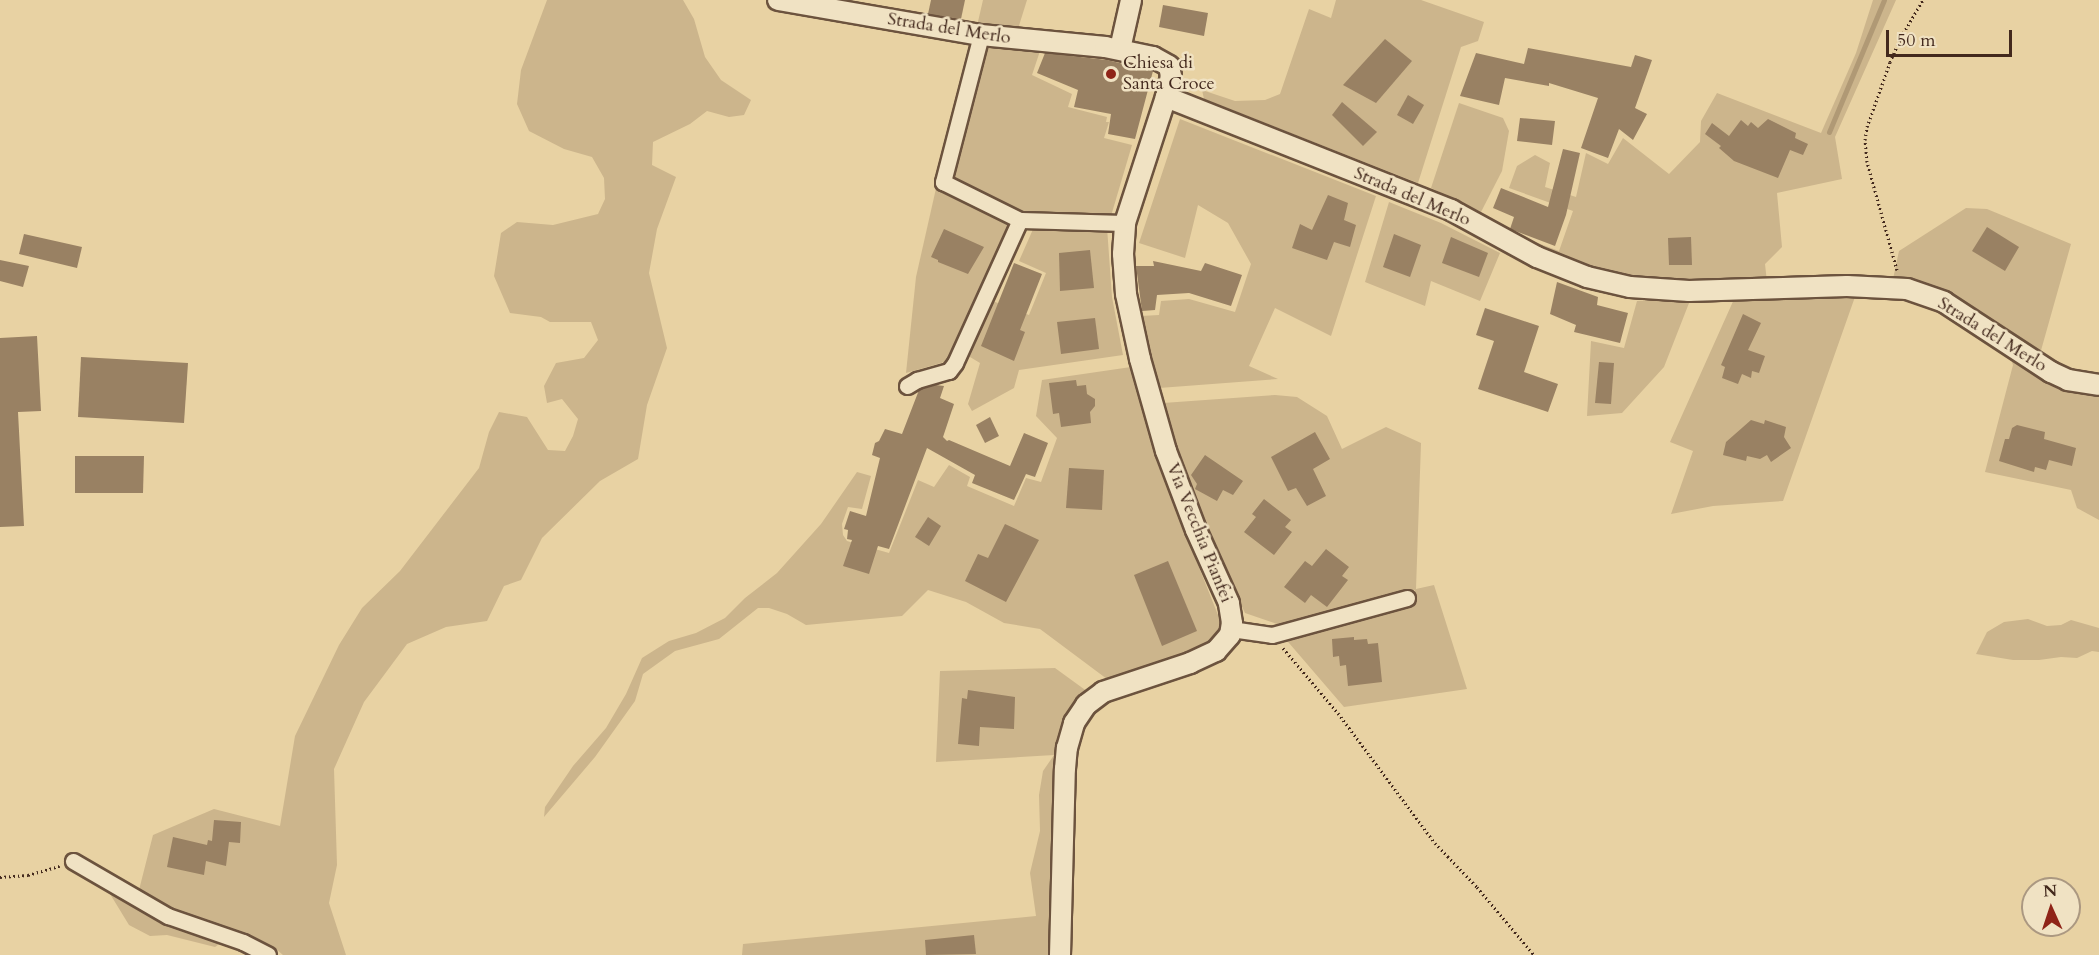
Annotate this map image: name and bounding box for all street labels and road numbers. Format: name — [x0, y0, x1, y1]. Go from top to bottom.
street label: Strada del Merlo — [886, 9, 1012, 49]
street label: Strada del Merlo — [1351, 163, 1473, 231]
street label: Strada del Merlo — [1934, 293, 2050, 377]
street label: Via Vecchia Pianfei — [1161, 460, 1237, 606]

